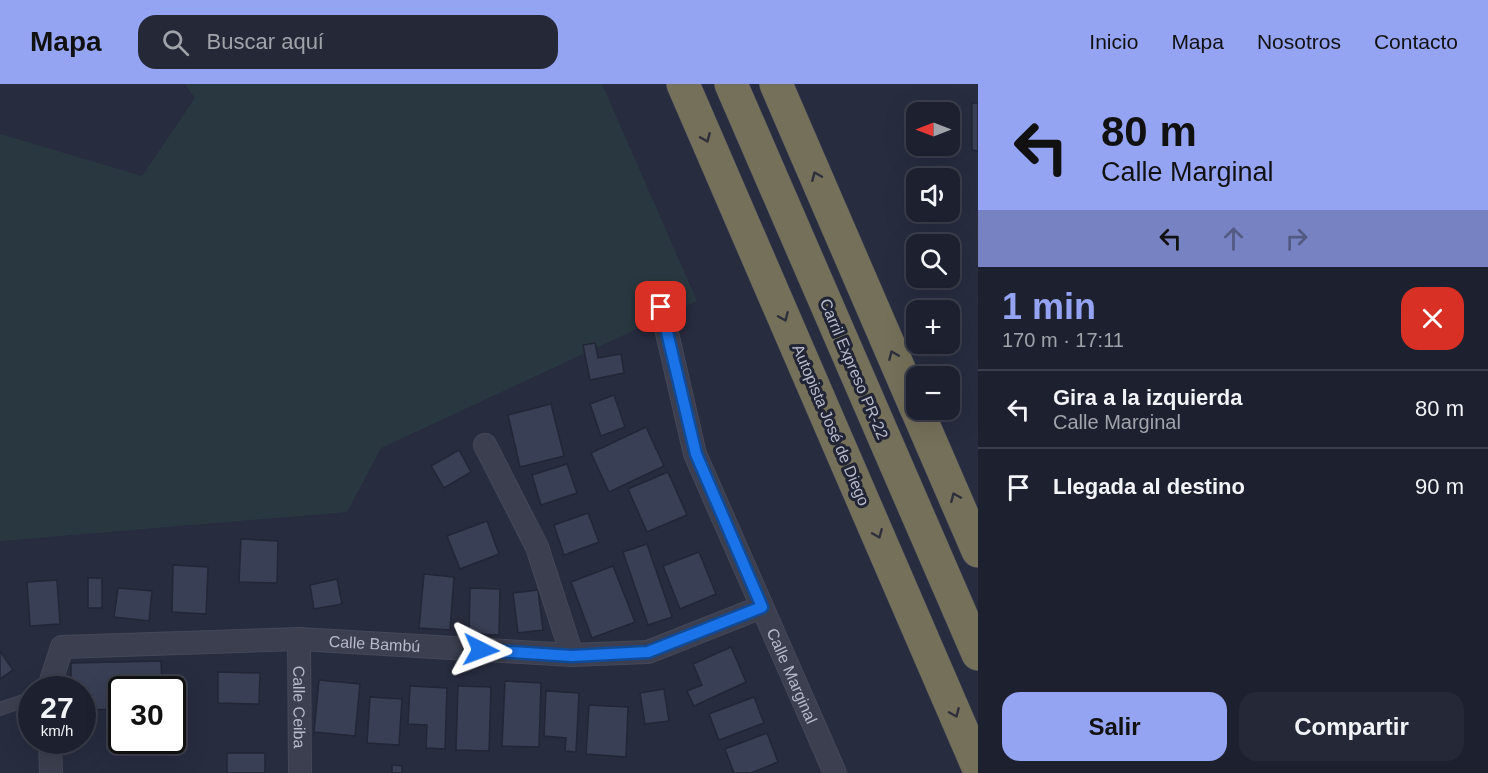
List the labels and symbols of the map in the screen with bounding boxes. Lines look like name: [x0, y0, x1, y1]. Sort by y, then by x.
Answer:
north arrow: [906, 102, 960, 156]
one-way arrow: [699, 131, 711, 142]
one-way arrow: [811, 171, 823, 182]
pin: [635, 281, 686, 332]
street label: Carril Expreso PR-22: [817, 296, 891, 442]
one-way arrow: [777, 310, 789, 321]
street label: Autopista José de Diego: [789, 342, 873, 508]
one-way arrow: [888, 350, 900, 361]
one-way arrow: [950, 493, 962, 504]
one-way arrow: [871, 528, 883, 539]
position arrow: [449, 618, 513, 682]
street label: Calle Marginal: [764, 625, 821, 726]
street label: Calle Bambú: [328, 632, 421, 655]
street label: Calle Ceiba: [291, 666, 308, 749]
speed limit sign: 30: [108, 676, 186, 754]
one-way arrow: [948, 707, 960, 718]

